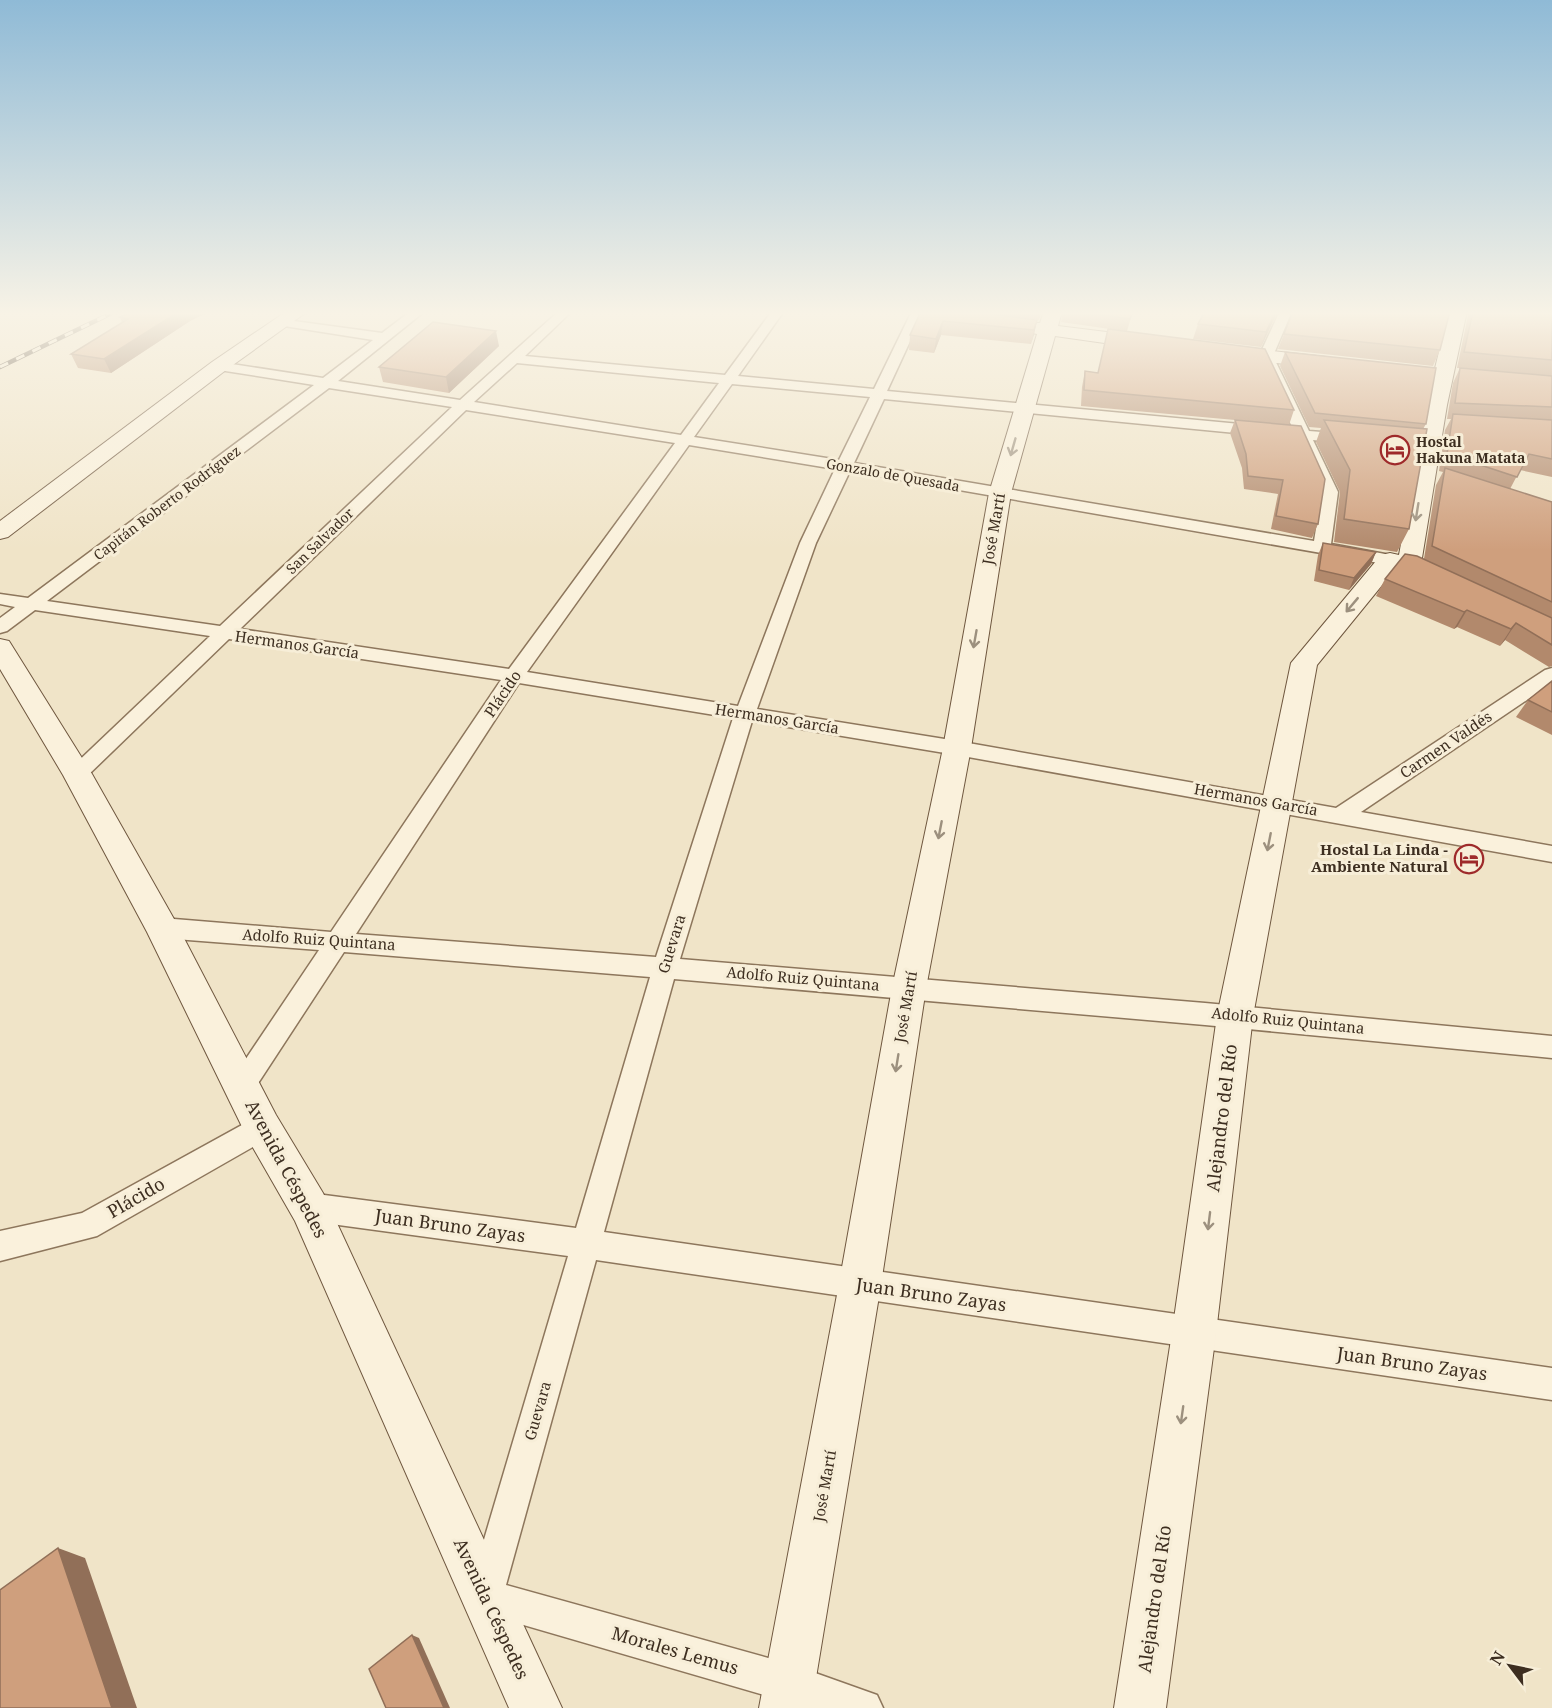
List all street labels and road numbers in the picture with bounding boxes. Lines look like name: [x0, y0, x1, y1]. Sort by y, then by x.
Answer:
street label: Capitán Roberto Rodríguez: [89, 441, 244, 564]
street label: Gonzalo de Quesada: [825, 453, 962, 496]
street label: José Martí: [977, 491, 1009, 567]
street label: San Salvador: [282, 503, 358, 578]
street label: Hermanos García: [234, 625, 361, 663]
street label: Plácido: [479, 666, 525, 721]
street label: Hermanos García: [714, 698, 841, 738]
street label: Carmen Valdés: [1396, 706, 1495, 782]
street label: Hermanos García: [1193, 778, 1320, 820]
street label: Guevara: [653, 912, 689, 976]
street label: Adolfo Ruiz Quintana: [242, 924, 396, 954]
street label: Adolfo Ruiz Quintana: [726, 961, 880, 995]
street label: José Martí: [889, 969, 921, 1045]
street label: Adolfo Ruiz Quintana: [1211, 1002, 1366, 1038]
street label: Alejandro del Río: [1200, 1043, 1242, 1193]
street label: Avenida Céspedes: [240, 1095, 333, 1242]
street label: Plácido: [102, 1171, 169, 1223]
street label: Juan Bruno Zayas: [372, 1202, 527, 1247]
street label: Juan Bruno Zayas: [853, 1271, 1008, 1316]
street label: Juan Bruno Zayas: [1334, 1340, 1489, 1385]
street label: Guevara: [519, 1379, 555, 1443]
street label: José Martí: [808, 1448, 840, 1524]
street label: Alejandro del Río: [1132, 1524, 1176, 1674]
street label: Avenida Céspedes: [449, 1534, 535, 1683]
street label: Morales Lemus: [609, 1620, 742, 1680]

